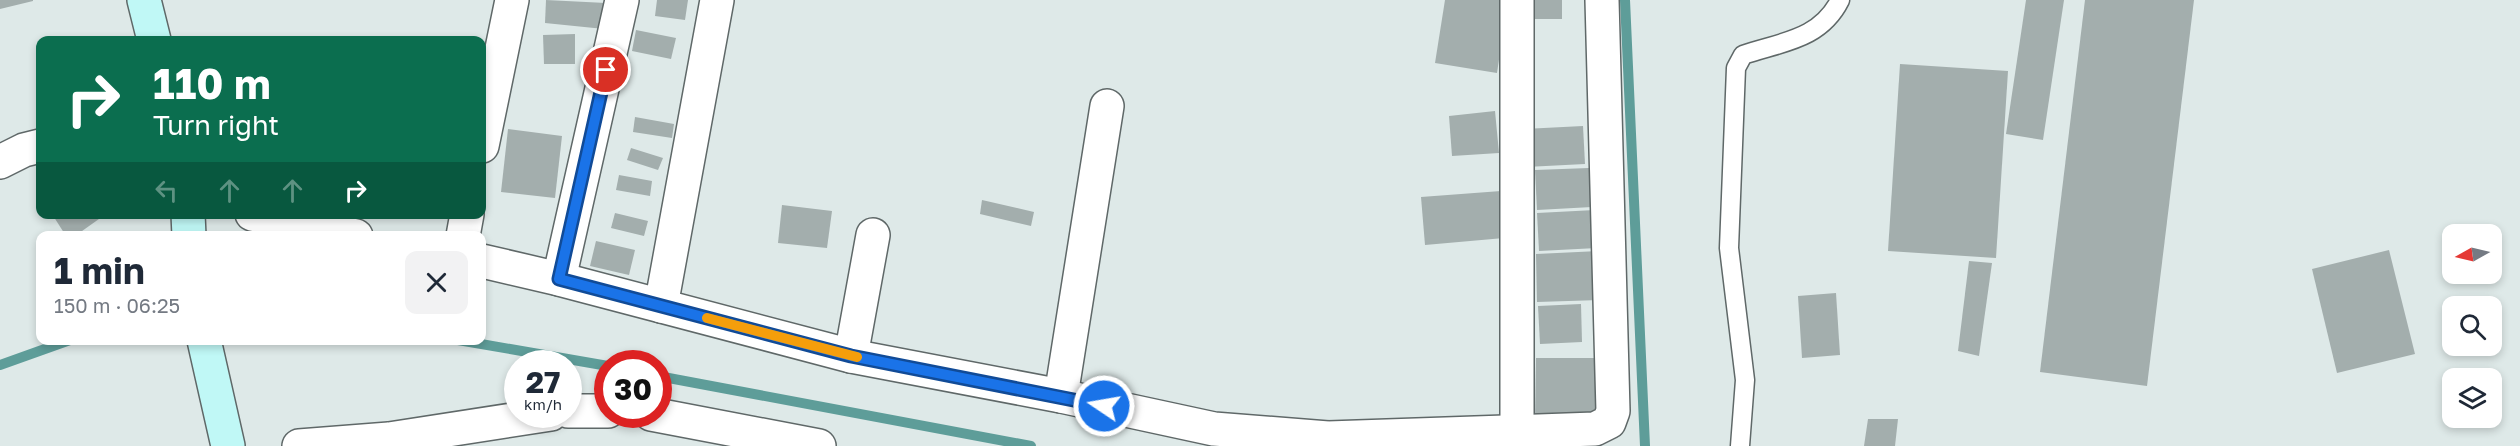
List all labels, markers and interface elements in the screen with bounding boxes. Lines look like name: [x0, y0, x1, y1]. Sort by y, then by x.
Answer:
pin: [580, 44, 631, 95]
icon: arrive: [589, 53, 622, 86]
text: 110 m: [153, 58, 271, 108]
icon: right: [54, 60, 132, 138]
text: Turn right: [153, 109, 279, 141]
icon: left: [150, 174, 183, 207]
icon: ahead: [213, 174, 246, 207]
icon: ahead: [276, 174, 309, 207]
icon: right: [339, 174, 372, 207]
north arrow: [2442, 224, 2502, 284]
map controls: [2442, 224, 2502, 428]
text: 1 min: [54, 249, 145, 292]
button: close: [405, 251, 468, 314]
text: 150 m · 06:25: [54, 293, 180, 317]
button: search: [2442, 296, 2502, 356]
speed limit sign: 30: [594, 350, 672, 428]
text: 27: [526, 364, 560, 400]
button: layers: [2442, 368, 2502, 428]
position arrow: [1072, 374, 1136, 438]
text: km/h: [524, 395, 562, 413]

